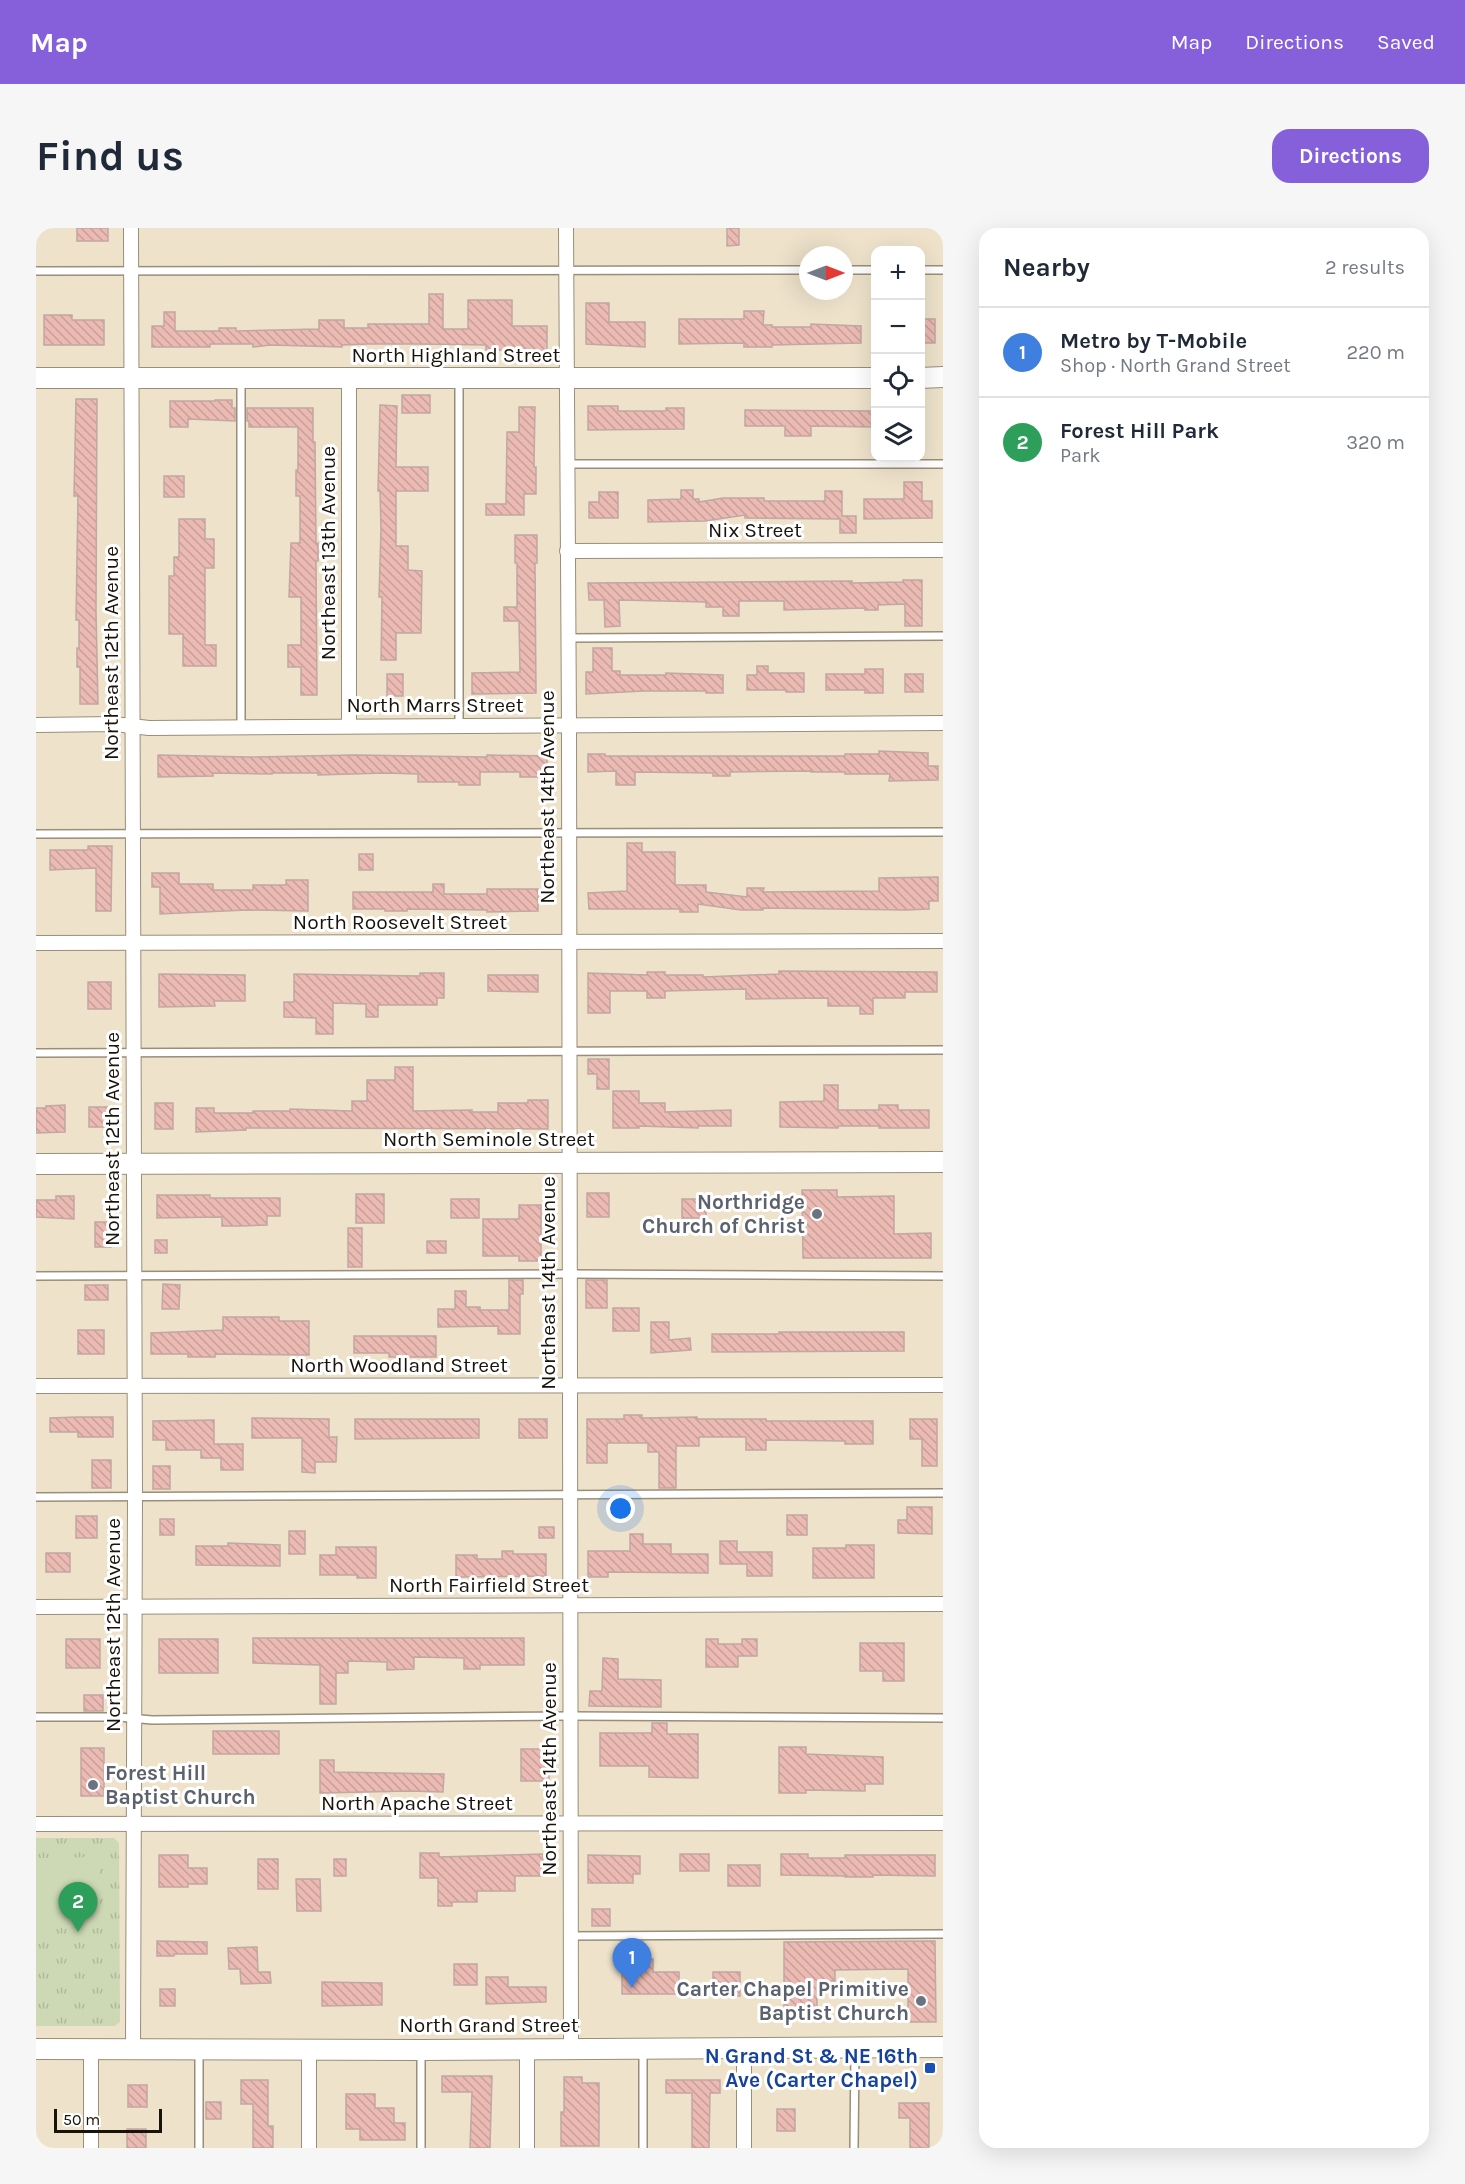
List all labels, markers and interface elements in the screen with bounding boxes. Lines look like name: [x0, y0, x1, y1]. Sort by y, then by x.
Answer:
text: Map: [30, 26, 88, 59]
text: Map: [1171, 30, 1212, 54]
text: Directions: [1245, 30, 1344, 54]
text: Saved: [1377, 30, 1435, 54]
button: Directions: [1272, 129, 1429, 183]
text: Find us: [36, 131, 184, 181]
north arrow: [799, 246, 853, 300]
map controls: [871, 246, 925, 462]
button: +: [871, 246, 925, 300]
text: Nearby: [1003, 252, 1090, 283]
text: 2 results: [1325, 256, 1405, 279]
button: −: [871, 300, 925, 354]
text: Metro by T-Mobile: [1060, 328, 1247, 354]
text: 1: [1019, 341, 1026, 364]
text: 220 m: [1346, 341, 1405, 364]
street label: North Highland Street: [351, 343, 561, 367]
button: locate: [871, 354, 925, 408]
text: Shop · North Grand Street: [1060, 354, 1291, 377]
button: layers: [871, 408, 925, 462]
text: Forest Hill Park: [1060, 418, 1219, 444]
text: 2: [1016, 431, 1029, 454]
text: 320 m: [1346, 431, 1405, 454]
text: Park: [1060, 444, 1101, 467]
street label: Northeast 13th Avenue: [316, 446, 340, 660]
street label: Nix Street: [708, 518, 802, 542]
street label: Northeast 12th Avenue: [99, 546, 123, 760]
street label: Northeast 14th Avenue: [535, 690, 559, 904]
street label: North Marrs Street: [346, 693, 524, 717]
street label: North Roosevelt Street: [293, 910, 507, 934]
street label: Northeast 12th Avenue: [100, 1032, 124, 1246]
street label: North Seminole Street: [383, 1127, 595, 1151]
street label: Northeast 14th Avenue: [536, 1176, 560, 1390]
place label: Northridge Church of Christ: [642, 1190, 805, 1238]
marker: Northridge Church of Christ: [810, 1207, 824, 1221]
street label: North Woodland Street: [290, 1353, 508, 1377]
your location: [606, 1494, 635, 1523]
street label: Northeast 12th Avenue: [101, 1518, 125, 1732]
street label: North Fairfield Street: [389, 1573, 589, 1597]
street label: Northeast 14th Avenue: [537, 1662, 561, 1876]
place label: Forest Hill Baptist Church: [105, 1761, 256, 1809]
marker: Forest Hill Baptist Church: [86, 1778, 100, 1792]
street label: North Apache Street: [321, 1791, 513, 1815]
pin: 2: [58, 1882, 98, 1932]
pin: 1: [612, 1938, 652, 1988]
place label: Carter Chapel Primitive Baptist Church: [677, 1977, 909, 2025]
marker: Carter Chapel Primitive Baptist Church: [914, 1994, 928, 2008]
street label: North Grand Street: [399, 2013, 579, 2037]
place label: N Grand St & NE 16th Ave (Carter Chapel): [705, 2044, 918, 2092]
marker: N Grand St & NE 16th Ave (Carter Chapel): [923, 2061, 937, 2075]
scale bar: [54, 2106, 162, 2134]
text: 50 m: [63, 2110, 100, 2129]

